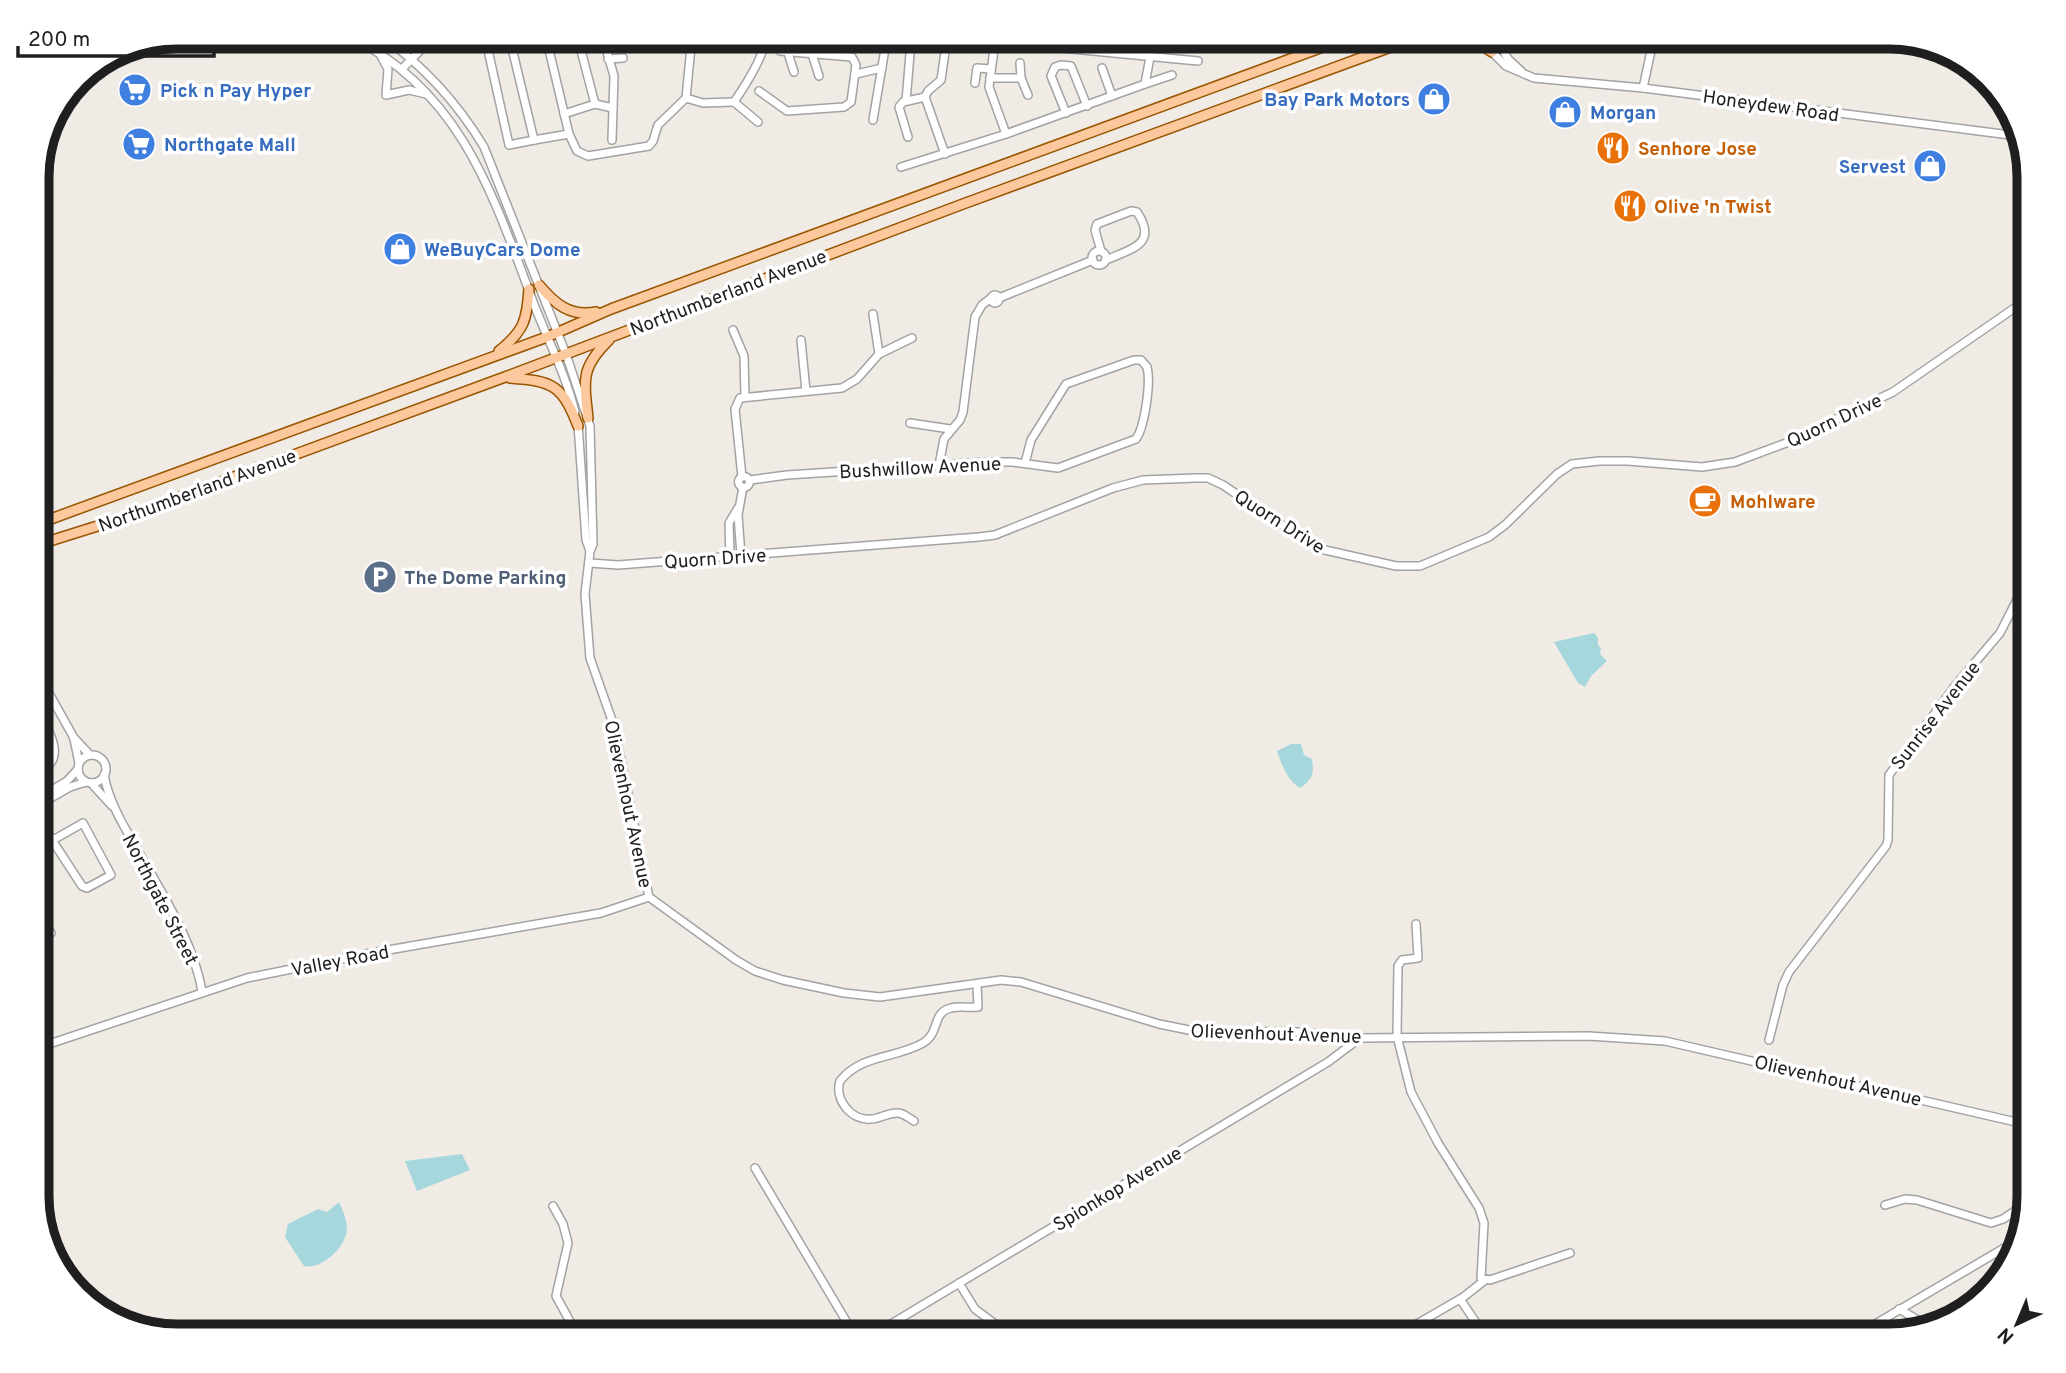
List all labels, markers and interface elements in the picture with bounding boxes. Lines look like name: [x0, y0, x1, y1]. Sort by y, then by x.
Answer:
scale bar: [18, 14, 214, 58]
text: 200 m: [28, 27, 90, 54]
supermarket icon: Pick n Pay Hyper: [116, 71, 154, 109]
place label: Pick n Pay Hyper: [160, 80, 311, 104]
shop icon: Bay Park Motors: [1415, 80, 1453, 118]
street label: Honeydew Road: [1701, 86, 1840, 128]
place label: Bay Park Motors: [1264, 89, 1410, 113]
shop icon: Morgan: [1546, 93, 1584, 131]
place label: Morgan: [1590, 102, 1656, 126]
supermarket icon: Northgate Mall: [120, 125, 158, 163]
restaurant icon: Senhore Jose: [1594, 129, 1632, 167]
place label: Northgate Mall: [164, 134, 296, 158]
place label: Senhore Jose: [1638, 138, 1757, 162]
shop icon: Servest: [1911, 147, 1949, 185]
place label: Servest: [1839, 156, 1906, 180]
restaurant icon: Olive 'n Twist: [1611, 187, 1649, 225]
place label: Olive 'n Twist: [1654, 196, 1772, 220]
shop icon: WeBuyCars Dome: [381, 230, 419, 268]
place label: WeBuyCars Dome: [424, 239, 581, 263]
street label: Northumberland Avenue: [627, 245, 831, 342]
street label: Quorn Drive: [1783, 389, 1886, 454]
street label: Northumberland Avenue: [95, 445, 300, 539]
street label: Bushwillow Avenue: [839, 453, 1002, 485]
cafe icon: Mohlware: [1686, 482, 1724, 520]
street label: Quorn Drive: [1229, 485, 1329, 560]
place label: Mohlware: [1730, 491, 1816, 515]
street label: Quorn Drive: [663, 544, 767, 576]
parking icon: The Dome Parking: [361, 558, 399, 596]
place label: The Dome Parking: [404, 567, 567, 591]
street label: Sunrise Avenue: [1887, 657, 1986, 775]
street label: Olievenhout Avenue: [598, 718, 657, 891]
street label: Northgate Street: [116, 830, 203, 970]
street label: Valley Road: [289, 941, 391, 983]
street label: Olievenhout Avenue: [1190, 1020, 1362, 1050]
street label: Olievenhout Avenue: [1752, 1051, 1924, 1113]
street label: Spionkop Avenue: [1049, 1142, 1187, 1238]
north arrow: [1982, 1289, 2052, 1359]
text: N: [1993, 1321, 2020, 1348]

